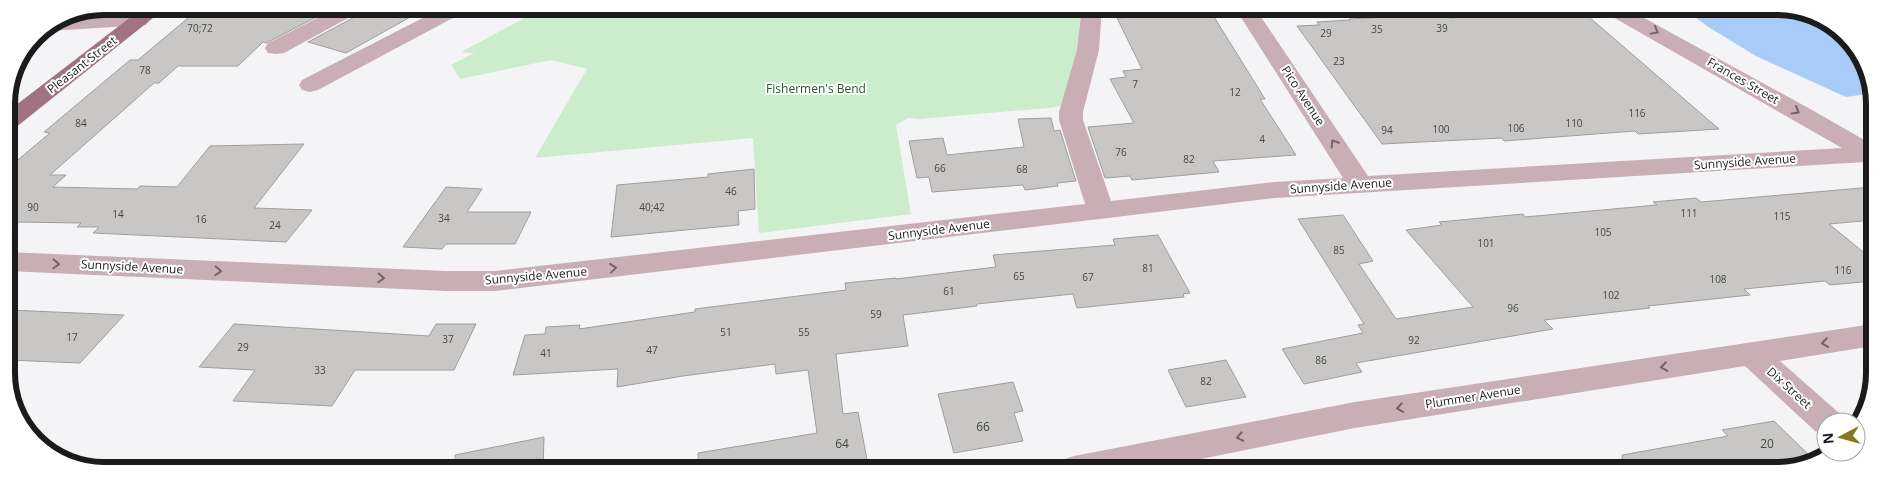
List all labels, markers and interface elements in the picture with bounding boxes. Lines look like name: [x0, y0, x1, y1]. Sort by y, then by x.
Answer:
house number: 70;72: [187, 21, 213, 35]
house number: 39: [1436, 21, 1448, 35]
house number: 35: [1371, 22, 1383, 36]
one-way arrow: [1649, 24, 1658, 34]
house number: 29: [1320, 26, 1332, 40]
street label: Pleasant Street: [43, 32, 120, 97]
street label: Frances Street: [1704, 53, 1782, 108]
house number: 23: [1333, 54, 1345, 68]
house number: 78: [139, 63, 151, 77]
street label: Pico Avenue: [1278, 63, 1329, 129]
house number: 7: [1132, 77, 1138, 91]
park label: Fishermen's Bend: [766, 80, 866, 97]
house number: 12: [1229, 85, 1241, 99]
one-way arrow: [1791, 104, 1800, 114]
house number: 116: [1628, 106, 1646, 120]
house number: 84: [75, 116, 87, 130]
house number: 110: [1565, 116, 1583, 130]
house number: 106: [1507, 121, 1525, 135]
house number: 100: [1432, 122, 1450, 136]
house number: 94: [1381, 123, 1393, 137]
house number: 4: [1259, 132, 1265, 146]
one-way arrow: [1330, 139, 1340, 148]
house number: 76: [1115, 145, 1127, 159]
street label: Sunnyside Avenue: [1693, 149, 1797, 174]
house number: 82: [1183, 152, 1195, 166]
house number: 66: [934, 161, 946, 175]
house number: 68: [1016, 162, 1028, 176]
street label: Sunnyside Avenue: [1289, 173, 1393, 198]
house number: 46: [725, 184, 737, 198]
house number: 90: [27, 200, 39, 214]
house number: 40;42: [639, 200, 665, 214]
house number: 111: [1680, 206, 1698, 220]
house number: 14: [112, 207, 124, 221]
house number: 115: [1773, 209, 1791, 223]
house number: 34: [438, 211, 450, 225]
house number: 16: [195, 212, 207, 226]
street label: Sunnyside Avenue: [887, 215, 991, 244]
house number: 24: [269, 218, 281, 232]
house number: 105: [1594, 225, 1612, 239]
house number: 101: [1477, 236, 1495, 250]
house number: 85: [1333, 243, 1345, 257]
street label: Sunnyside Avenue: [80, 255, 184, 278]
one-way arrow: [52, 258, 60, 269]
house number: 81: [1142, 261, 1154, 275]
street label: Sunnyside Avenue: [484, 263, 588, 288]
one-way arrow: [609, 263, 617, 274]
house number: 116: [1834, 263, 1852, 277]
one-way arrow: [215, 266, 223, 276]
house number: 65: [1013, 269, 1025, 283]
house number: 67: [1082, 270, 1094, 284]
house number: 108: [1709, 272, 1727, 286]
one-way arrow: [377, 273, 385, 284]
house number: 61: [943, 284, 955, 298]
house number: 102: [1602, 288, 1620, 302]
house number: 96: [1507, 301, 1519, 315]
house number: 59: [870, 307, 882, 321]
house number: 51: [720, 325, 732, 339]
house number: 55: [798, 325, 810, 339]
house number: 17: [66, 330, 78, 344]
house number: 37: [442, 332, 454, 346]
house number: 92: [1408, 333, 1420, 347]
one-way arrow: [1820, 337, 1829, 347]
house number: 29: [237, 340, 249, 354]
house number: 47: [646, 343, 658, 357]
house number: 41: [540, 346, 552, 360]
house number: 86: [1315, 353, 1327, 367]
one-way arrow: [1660, 362, 1668, 372]
house number: 33: [314, 363, 326, 377]
street label: Dix Street: [1763, 363, 1815, 412]
house number: 82: [1200, 374, 1212, 388]
street label: Plummer Avenue: [1424, 381, 1522, 412]
one-way arrow: [1395, 402, 1403, 413]
north arrow: [1816, 412, 1866, 462]
house number: 66: [976, 418, 990, 435]
one-way arrow: [1235, 431, 1244, 442]
text: N: [1818, 432, 1838, 445]
house number: 64: [835, 435, 849, 452]
house number: 20: [1760, 435, 1774, 452]

